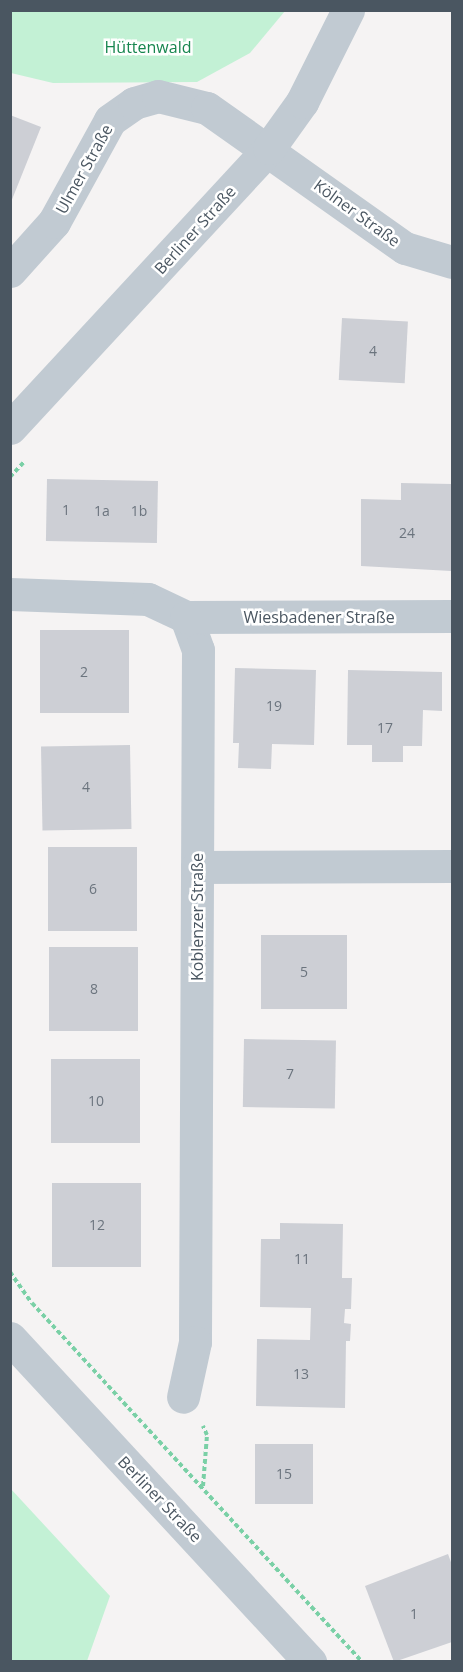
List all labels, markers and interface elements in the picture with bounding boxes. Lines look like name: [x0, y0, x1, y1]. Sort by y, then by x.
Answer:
park label: Hüttenwald: [105, 37, 191, 57]
street label: Ulmer Straße: [52, 121, 116, 217]
street label: Kölner Straße: [310, 175, 404, 251]
street label: Berliner Straße: [150, 182, 240, 278]
house number: 4: [369, 343, 377, 359]
house number: 1: [62, 502, 70, 518]
house number: 1a: [94, 503, 110, 519]
house number: 1b: [131, 503, 147, 519]
house number: 24: [399, 525, 415, 541]
street label: Wiesbadener Straße: [243, 607, 395, 627]
house number: 2: [80, 664, 88, 680]
house number: 19: [266, 698, 282, 714]
house number: 17: [377, 720, 393, 736]
house number: 4: [82, 779, 90, 795]
street label: Koblenzer Straße: [187, 853, 207, 981]
house number: 6: [89, 881, 97, 897]
house number: 5: [300, 964, 308, 980]
house number: 8: [90, 981, 98, 997]
house number: 7: [286, 1066, 294, 1082]
house number: 10: [88, 1093, 104, 1109]
house number: 12: [89, 1217, 105, 1233]
house number: 11: [294, 1251, 310, 1267]
house number: 13: [293, 1366, 309, 1382]
street label: Berliner Straße: [114, 1452, 206, 1546]
house number: 15: [276, 1466, 292, 1482]
house number: 1: [410, 1606, 418, 1622]

